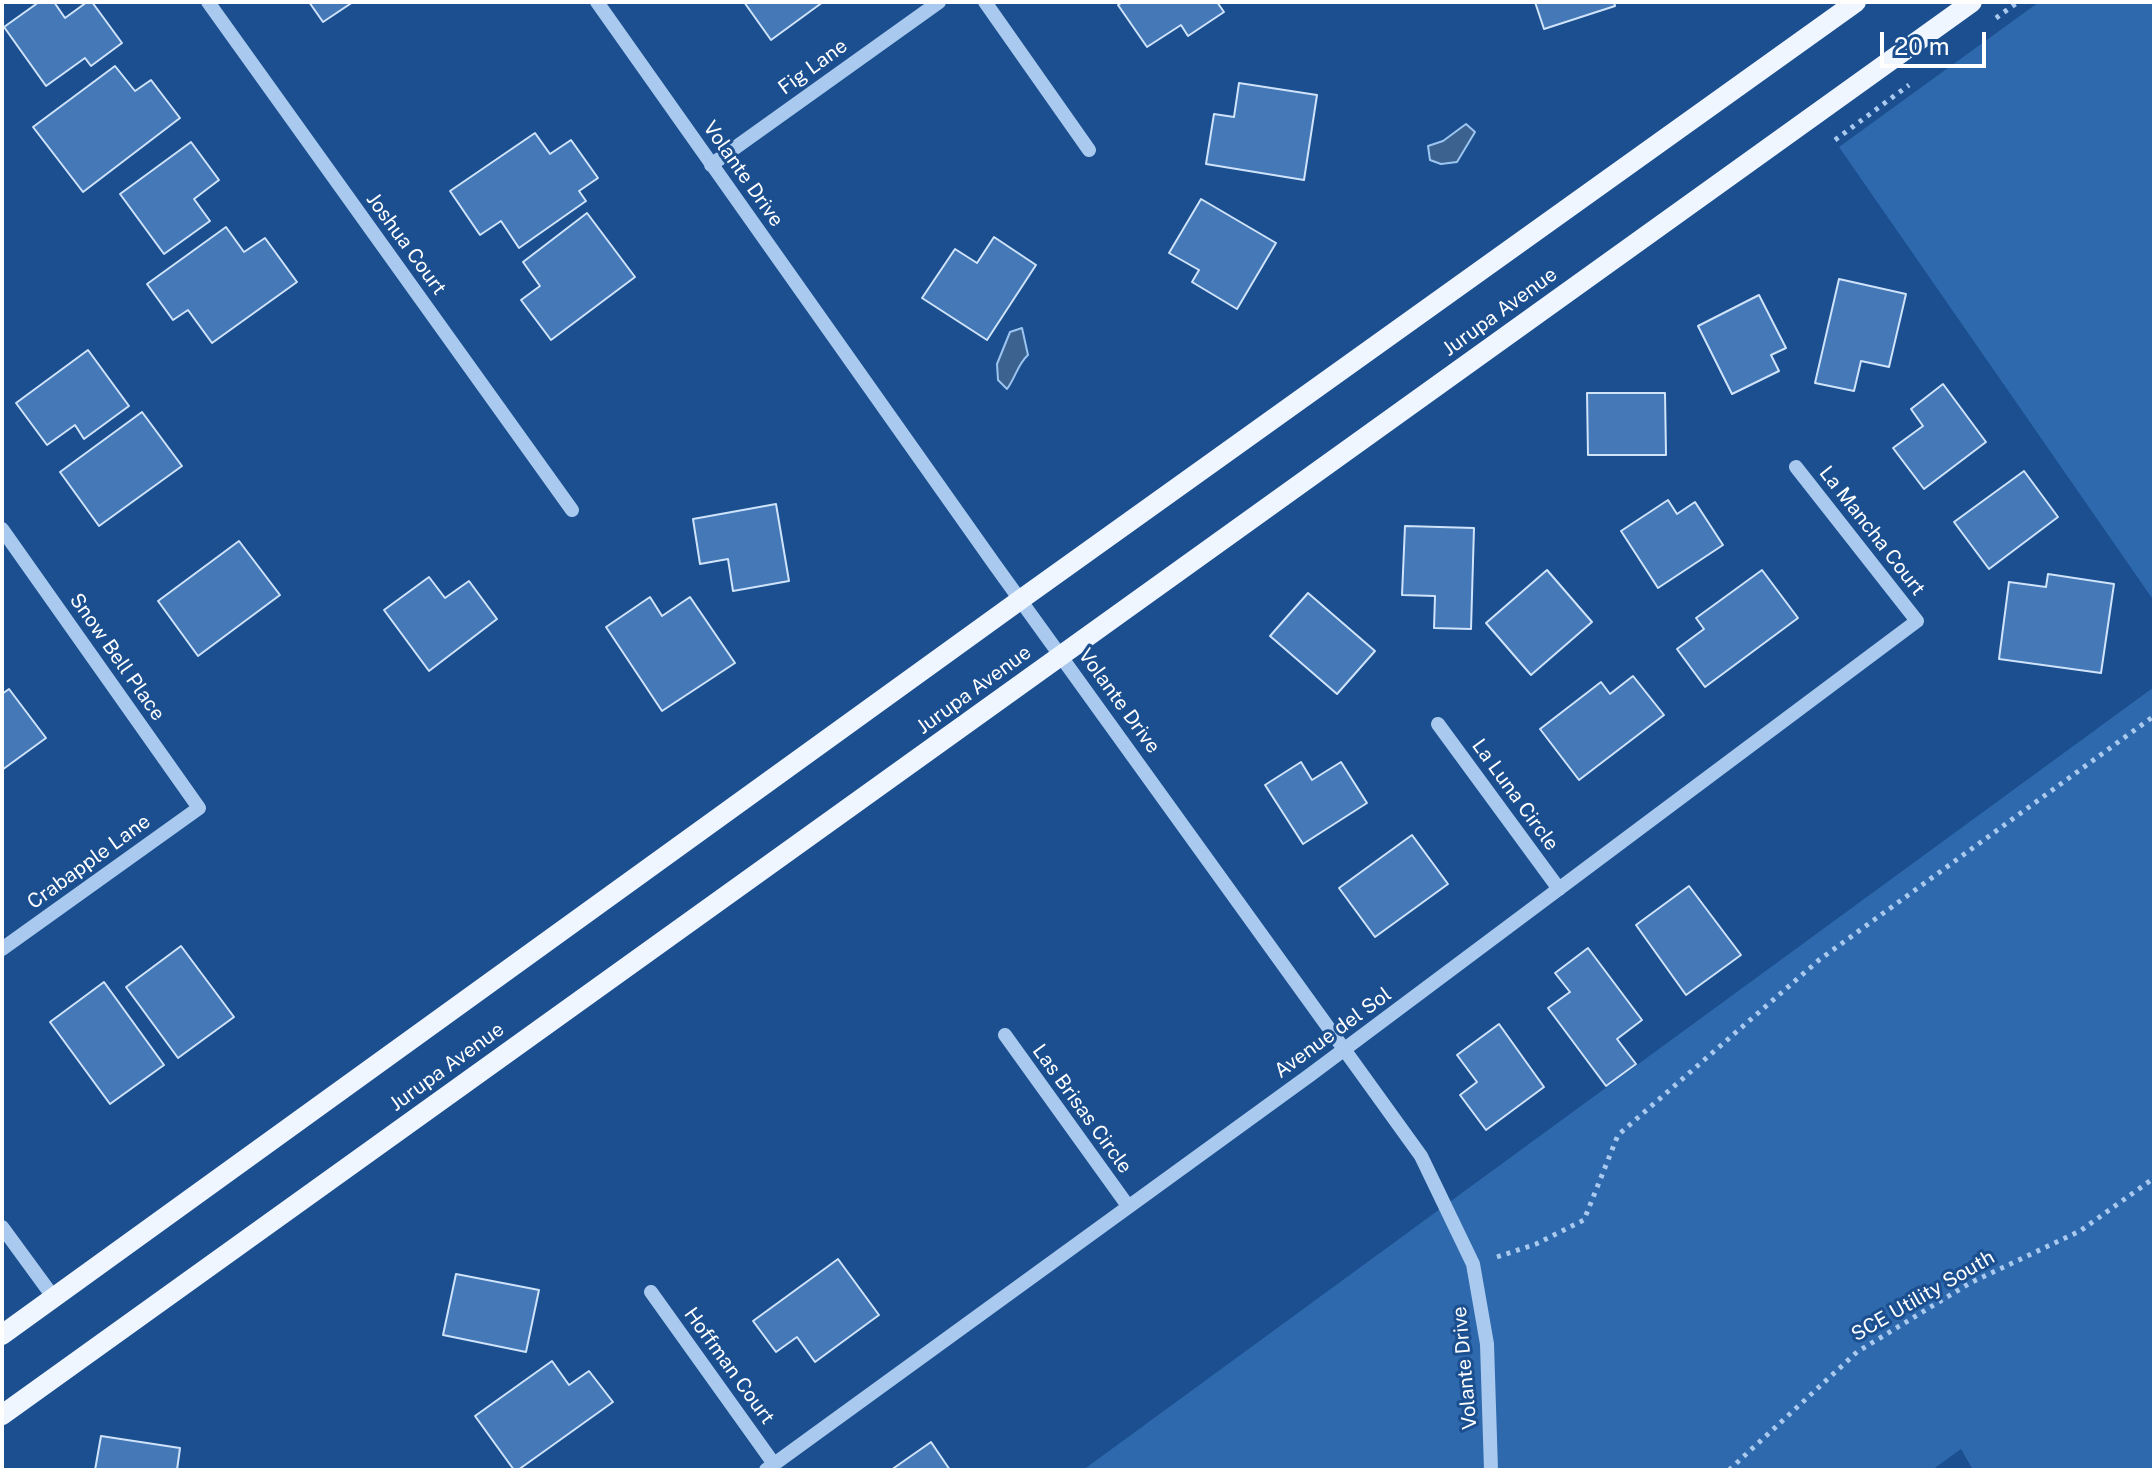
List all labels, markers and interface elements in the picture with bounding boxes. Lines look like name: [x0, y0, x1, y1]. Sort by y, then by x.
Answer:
scale bar: [1884, 16, 1990, 66]
text: 20 m: [1894, 32, 1950, 60]
street label: Fig Lane: [774, 34, 852, 100]
street label: Volante Drive: [698, 117, 788, 231]
street label: Joshua Court: [361, 188, 451, 300]
street label: Jurupa Avenue: [1438, 262, 1562, 362]
street label: La Mancha Court: [1814, 462, 1930, 600]
street label: Snow Bell Place: [64, 589, 170, 725]
street label: Jurupa Avenue: [912, 640, 1036, 740]
street label: Volante Drive: [1073, 644, 1165, 758]
street label: La Luna Circle: [1466, 735, 1564, 855]
street label: Crabapple Lane: [23, 809, 155, 915]
street label: Avenue del Sol: [1270, 983, 1396, 1083]
street label: Jurupa Avenue: [385, 1017, 509, 1117]
street label: Las Brisas Circle: [1027, 1040, 1137, 1178]
street label: SCE Utility South: [1847, 1245, 1999, 1347]
street label: Hoffman Court: [679, 1303, 779, 1429]
street label: Volante Drive: [1448, 1305, 1482, 1431]

